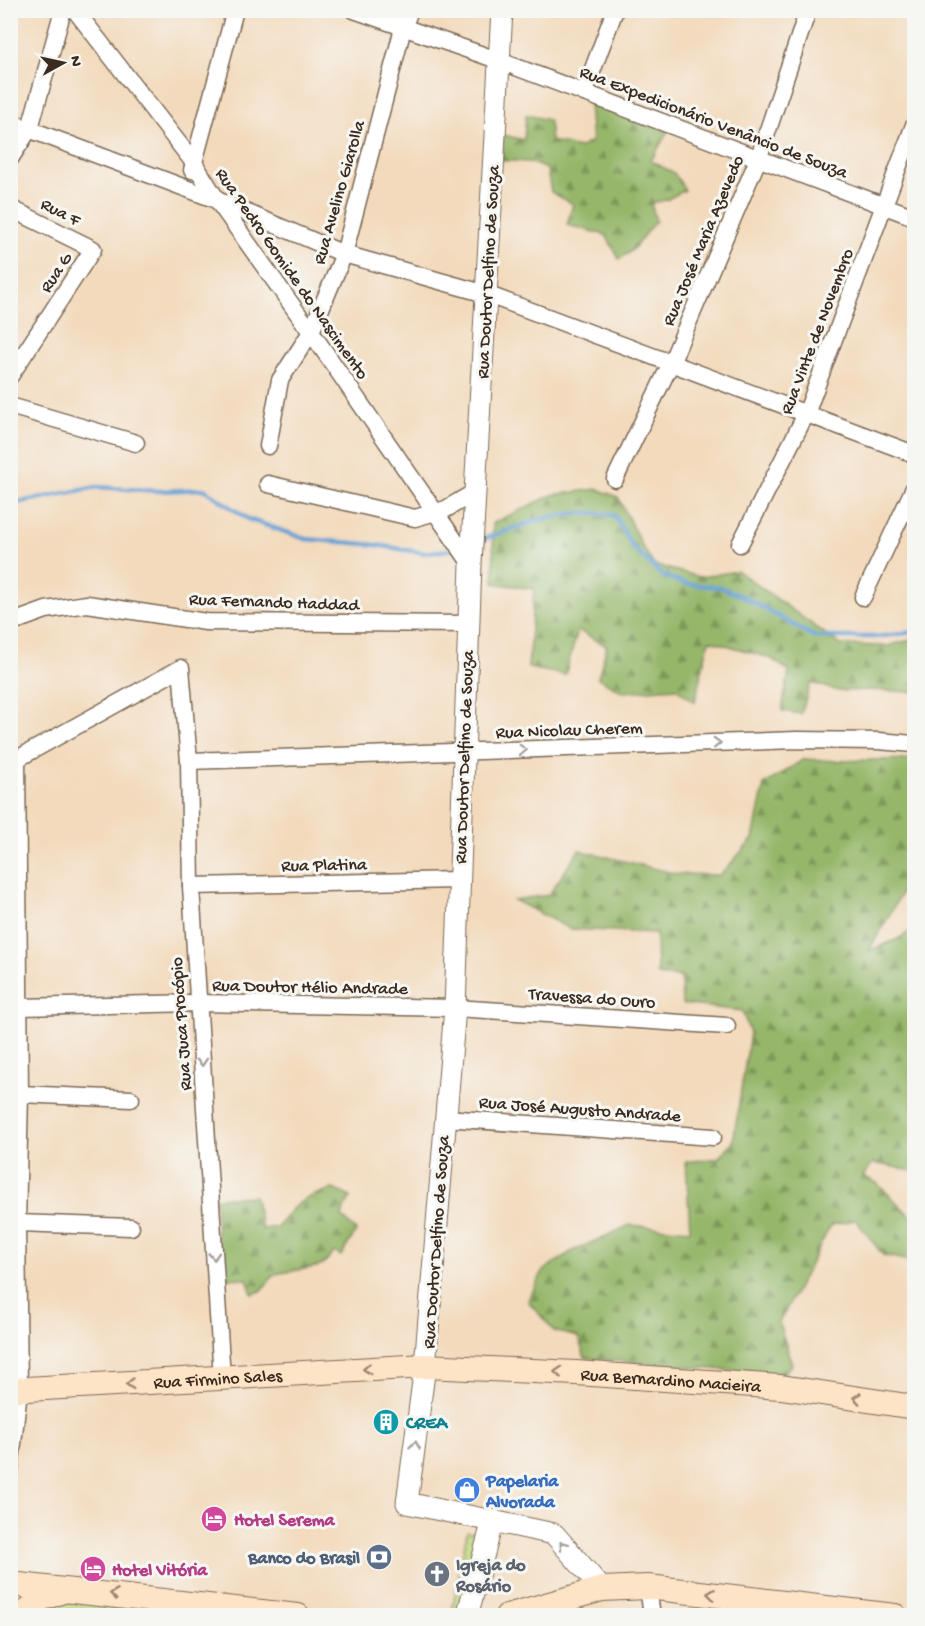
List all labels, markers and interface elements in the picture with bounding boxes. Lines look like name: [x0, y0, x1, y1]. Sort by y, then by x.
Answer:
north arrow: [33, 33, 93, 93]
text: N: [64, 55, 85, 68]
street label: Rua Expedicionário Venâncio de Souza: [576, 62, 851, 185]
street label: Rua Avelino Giarolla: [310, 117, 371, 267]
street label: Rua José Maria Azevedo: [659, 153, 750, 329]
street label: Rua Doutor Delfino de Souza: [473, 164, 506, 379]
street label: Rua Pedro Gomide do Nascimento: [210, 165, 372, 384]
street label: Rua F: [37, 194, 84, 232]
street label: Rua Vinte de Novembro: [777, 246, 860, 418]
street label: Rua G: [36, 249, 78, 297]
street label: Rua Fernando Haddad: [189, 590, 361, 617]
street label: Rua Doutor Delfino de Souza: [451, 649, 480, 864]
street label: Rua Nicolau Cherem: [495, 718, 643, 745]
one-way arrow: [713, 737, 722, 749]
one-way arrow: [518, 743, 527, 756]
street label: Rua Platina: [281, 855, 368, 878]
street label: Rua Juca Procópio: [167, 956, 198, 1091]
street label: Rua Doutor Hélio Andrade: [212, 976, 409, 1001]
street label: Travessa do Ouro: [527, 985, 656, 1014]
one-way arrow: [195, 1057, 208, 1066]
street label: Rua José Augusto Andrade: [478, 1093, 682, 1128]
street label: Rua Doutor Delfino de Souza: [420, 1134, 455, 1350]
one-way arrow: [208, 1252, 221, 1261]
one-way arrow: [362, 1363, 371, 1376]
one-way arrow: [553, 1365, 562, 1378]
street label: Rua Bernardino Macieira: [580, 1365, 763, 1399]
street label: Rua Firmino Sales: [153, 1366, 284, 1395]
one-way arrow: [126, 1377, 135, 1390]
one-way arrow: [852, 1393, 861, 1405]
building icon: CREA: [371, 1407, 401, 1437]
place label: CREA: [405, 1414, 448, 1435]
one-way arrow: [408, 1440, 420, 1449]
place label: Papelaria Alvorada: [485, 1472, 559, 1514]
shop icon: Papelaria Alvorada: [452, 1475, 482, 1505]
hotel icon: Hotel Serema: [199, 1504, 229, 1534]
place label: Hotel Serema: [234, 1511, 336, 1532]
one-way arrow: [559, 1541, 570, 1552]
bank icon: Banco do Brasil: [364, 1542, 394, 1572]
place label: Banco do Brasil: [247, 1549, 360, 1570]
hotel icon: Hotel Vitória: [78, 1554, 108, 1584]
place label: Igreja do Rosário: [455, 1556, 526, 1598]
church icon: Igreja do Rosário: [422, 1559, 452, 1589]
place label: Hotel Vitória: [112, 1561, 208, 1582]
one-way arrow: [110, 1589, 119, 1601]
one-way arrow: [707, 1589, 716, 1601]

